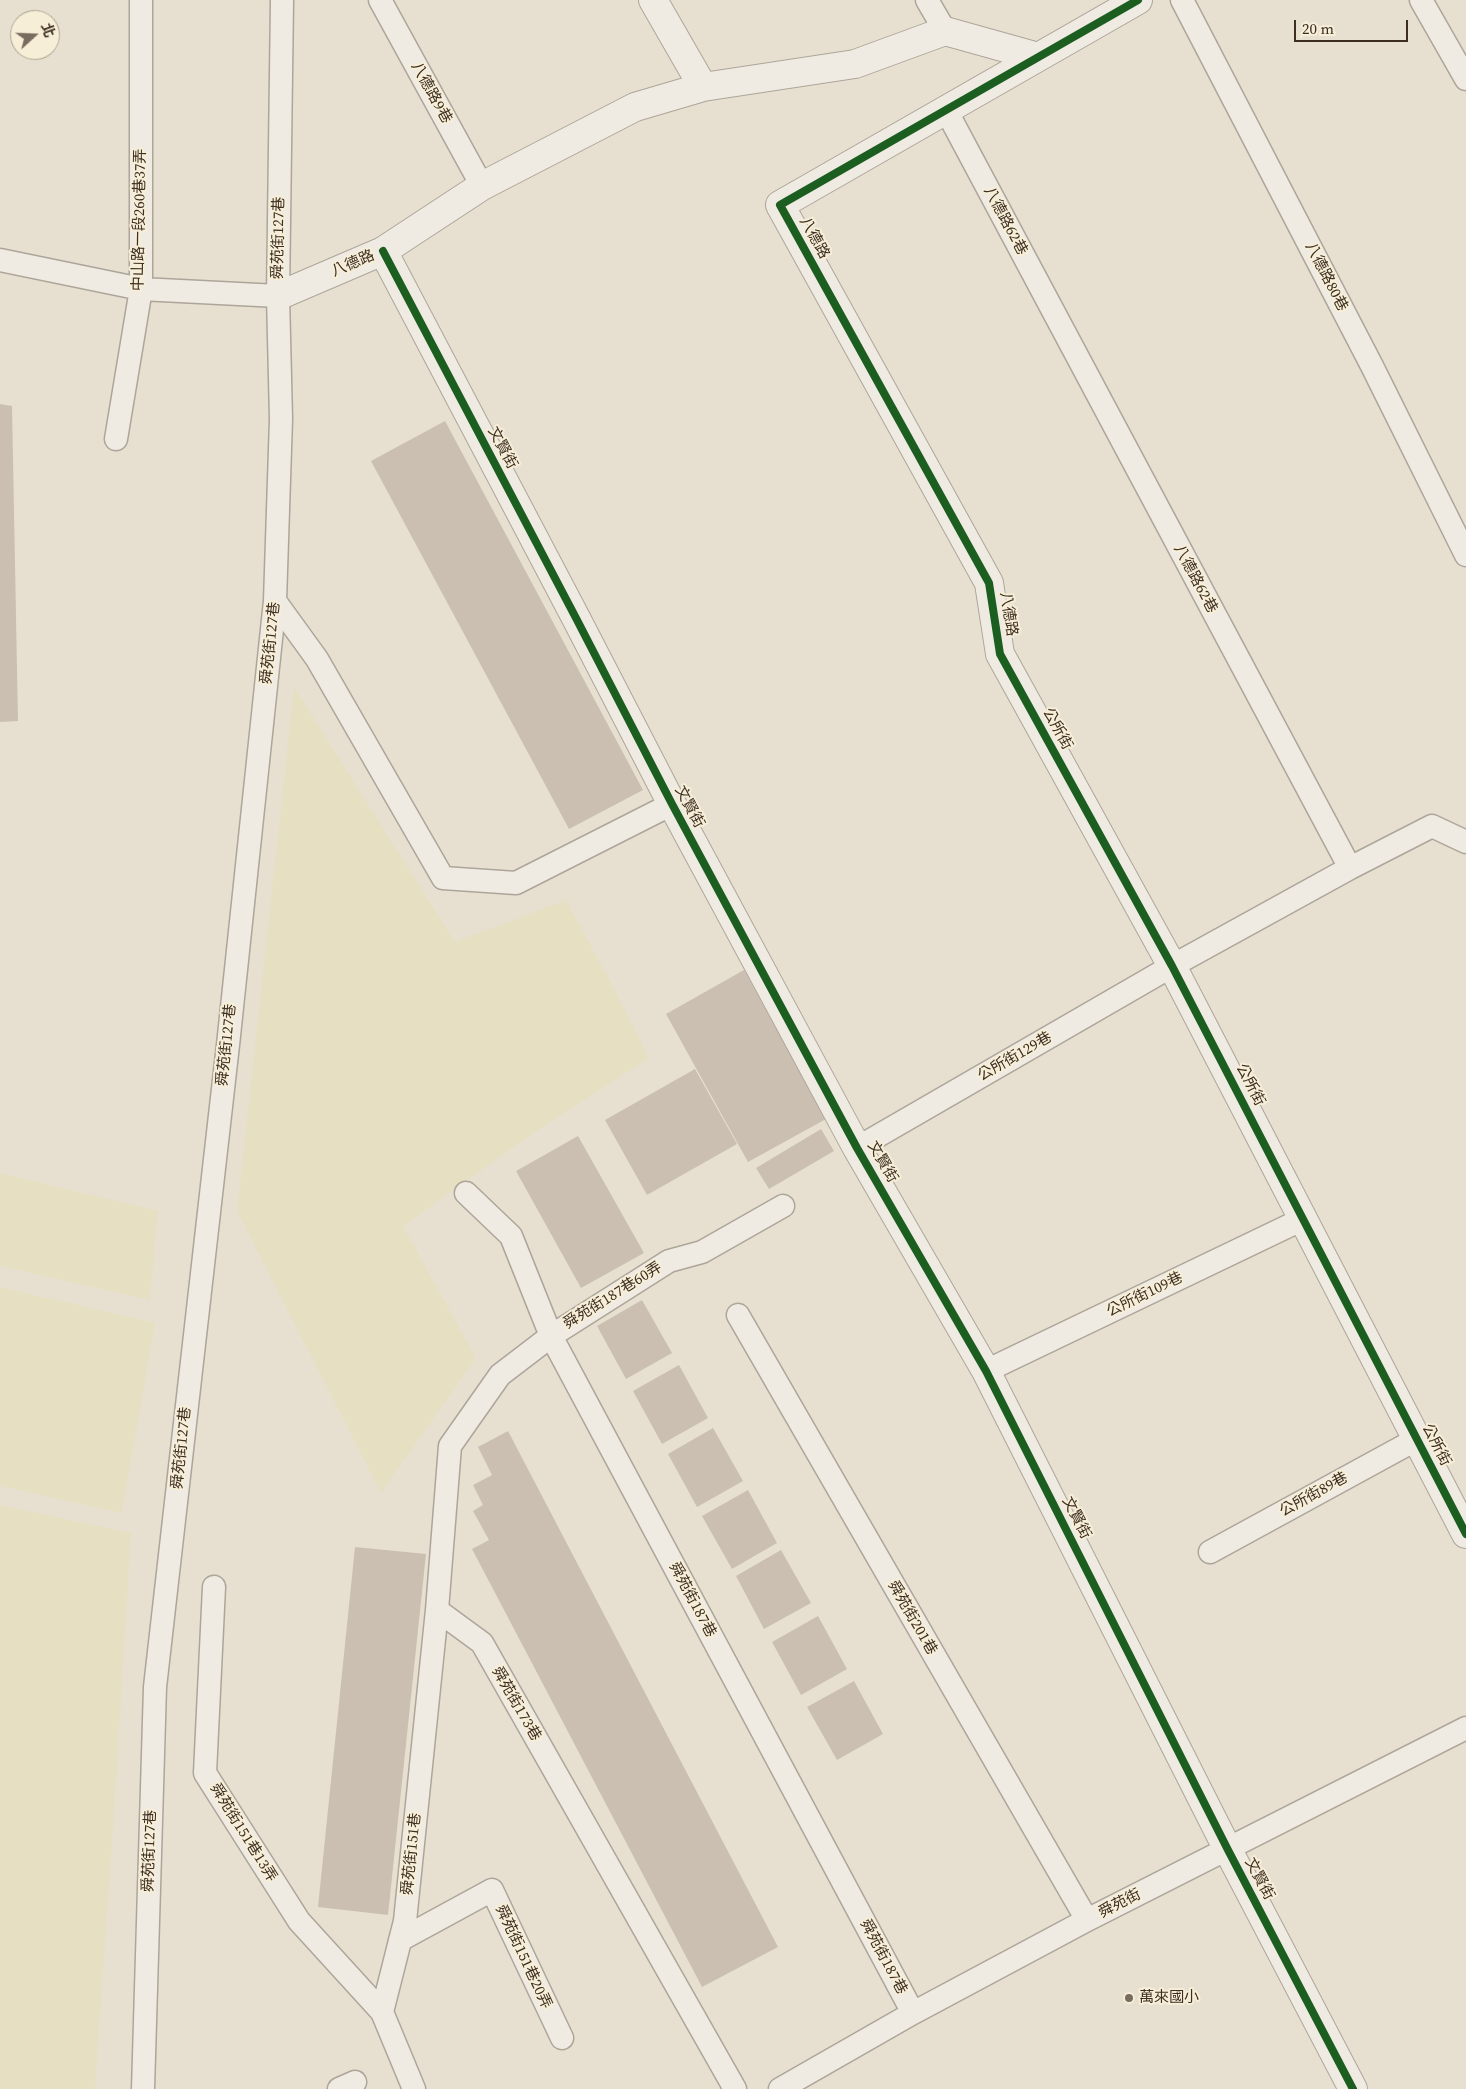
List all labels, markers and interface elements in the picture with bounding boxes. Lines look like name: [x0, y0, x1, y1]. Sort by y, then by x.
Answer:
north arrow: [10, 10, 60, 60]
scale bar: [1296, 10, 1410, 42]
text: 20 m: [1302, 18, 1334, 39]
text: 北: [36, 20, 60, 40]
street label: 八德路9巷: [407, 59, 455, 127]
street label: 中山路一段260巷37弄: [130, 149, 150, 291]
street label: 八德路62巷: [979, 184, 1031, 258]
street label: 舜苑街127巷: [269, 197, 289, 279]
street label: 八德路: [795, 214, 833, 262]
street label: 八德路80巷: [1301, 240, 1351, 314]
street label: 八德路: [329, 247, 377, 281]
street label: 文賢街: [483, 424, 521, 472]
street label: 八德路62巷: [1169, 542, 1221, 616]
street label: 八德路: [996, 590, 1020, 638]
street label: 舜苑街127巷: [258, 601, 284, 685]
street label: 公所街: [1038, 705, 1076, 753]
street label: 文賢街: [670, 783, 708, 831]
street label: 舜苑街127巷: [214, 1003, 240, 1087]
street label: 公所街129巷: [975, 1029, 1055, 1085]
street label: 公所街: [1232, 1061, 1268, 1109]
street label: 文賢街: [863, 1138, 901, 1186]
street label: 舜苑街187巷60弄: [561, 1259, 665, 1333]
street label: 公所街109巷: [1104, 1269, 1186, 1321]
street label: 舜苑街127巷: [169, 1406, 195, 1490]
street label: 公所街: [1418, 1421, 1454, 1469]
street label: 公所街89巷: [1277, 1469, 1351, 1521]
street label: 文賢街: [1058, 1494, 1094, 1542]
street label: 舜苑街187巷: [665, 1559, 719, 1641]
street label: 舜苑街201巷: [884, 1578, 940, 1658]
street label: 舜苑街173巷: [488, 1664, 544, 1744]
street label: 舜苑街151巷13弄: [206, 1781, 280, 1885]
street label: 舜苑街127巷: [140, 1809, 160, 1893]
street label: 舜苑街151巷: [399, 1812, 425, 1896]
street label: 文賢街: [1240, 1855, 1278, 1903]
street label: 舜苑街: [1096, 1886, 1144, 1922]
street label: 舜苑街151巷20弄: [491, 1902, 555, 2012]
street label: 舜苑街187巷: [856, 1916, 910, 1998]
place label: 萬來國小: [1139, 1989, 1199, 2007]
marker: 萬來國小: [1123, 1992, 1135, 2004]

